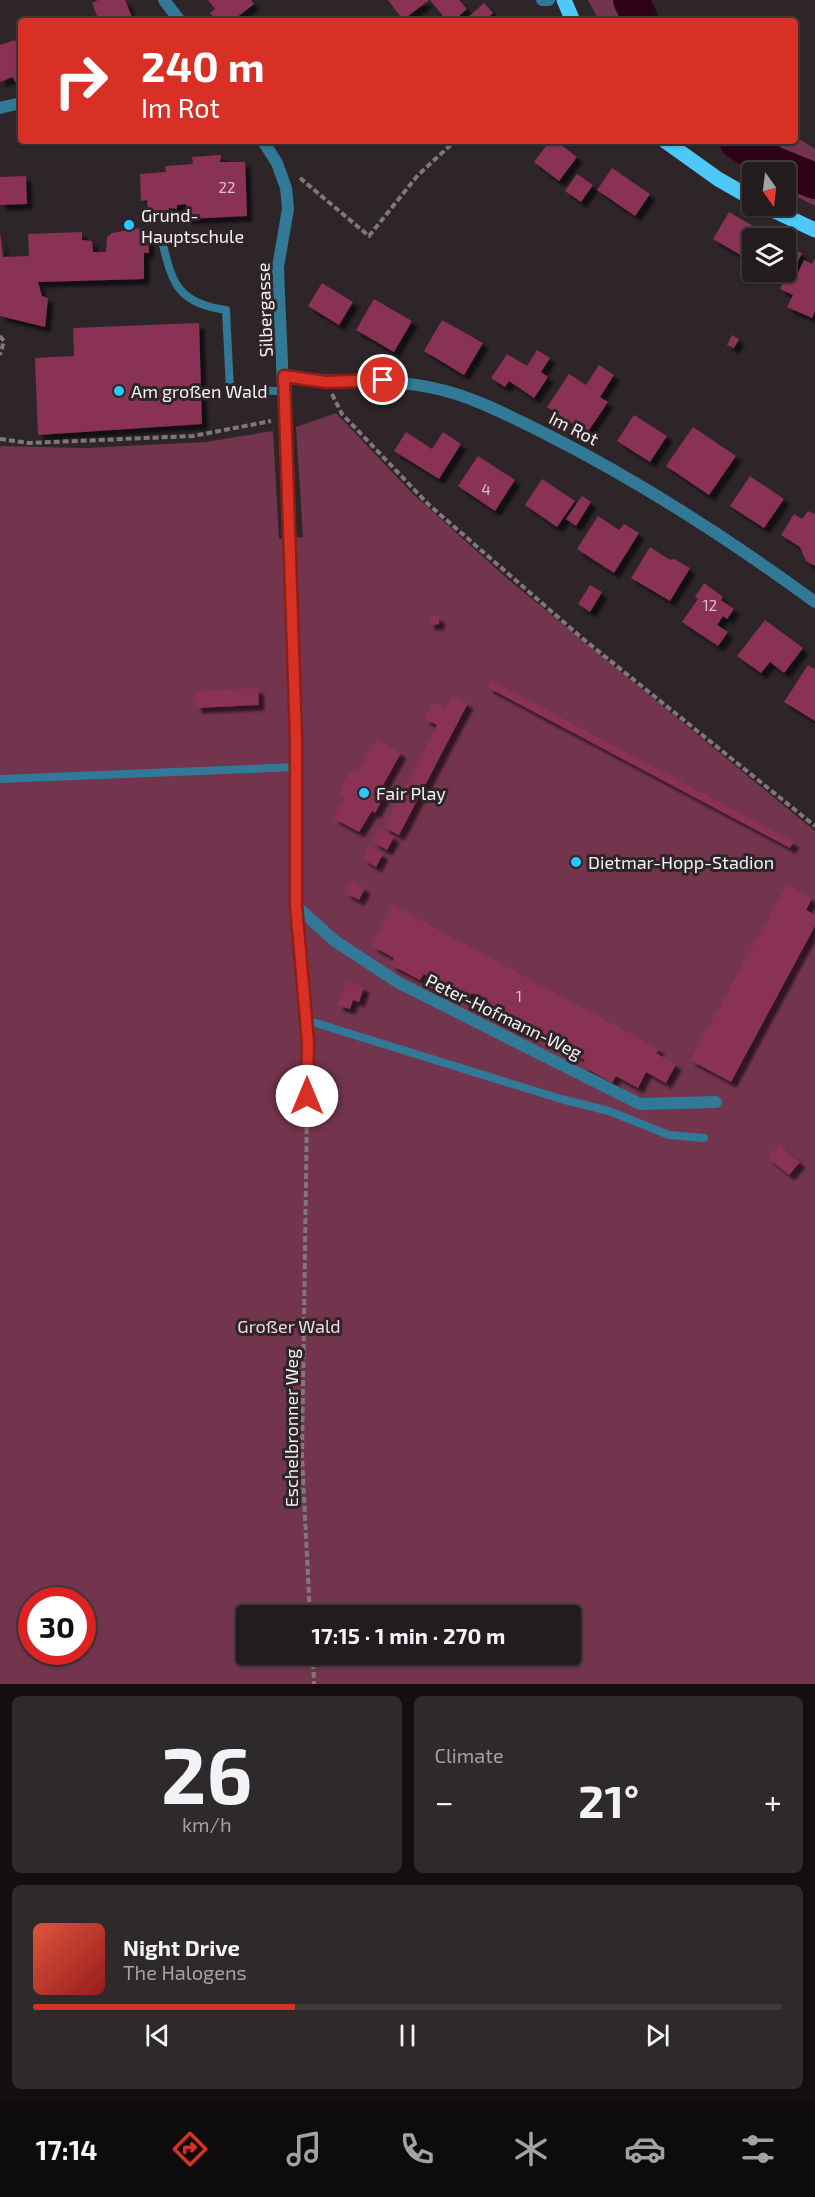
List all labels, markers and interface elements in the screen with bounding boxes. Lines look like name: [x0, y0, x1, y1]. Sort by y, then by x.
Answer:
text: 240 m: [141, 40, 265, 90]
icon: right: [42, 42, 120, 120]
text: Im Rot: [141, 91, 220, 123]
north arrow: [742, 162, 796, 216]
map controls: [742, 162, 796, 282]
house number: 22: [219, 178, 235, 196]
place label: Grund- Hauptschule: [141, 204, 244, 247]
marker: Grund- Hauptschule: [122, 218, 136, 232]
button: layers: [742, 228, 796, 282]
street label: Silbergasse: [251, 262, 277, 358]
pin: [357, 354, 408, 405]
icon: arrive: [366, 363, 399, 396]
place label: Am großen Wald: [131, 380, 268, 402]
marker: Am großen Wald: [112, 384, 126, 398]
street label: Im Rot: [546, 406, 603, 450]
house number: 4: [481, 480, 491, 498]
house number: 12: [703, 596, 717, 614]
place label: Fair Play: [376, 782, 446, 804]
marker: Fair Play: [357, 786, 371, 800]
place label: Dietmar-Hopp-Stadion: [588, 851, 774, 873]
marker: Dietmar-Hopp-Stadion: [569, 855, 583, 869]
street label: Peter-Hofmann-Weg: [422, 969, 586, 1063]
house number: 1: [516, 987, 522, 1005]
position arrow: [275, 1064, 339, 1128]
park label: Großer Wald: [237, 1315, 341, 1337]
street label: Eschelbronner Weg: [280, 1349, 302, 1507]
speed limit sign: 30: [18, 1587, 96, 1665]
text: 17:15 · 1 min · 270 m: [312, 1622, 505, 1648]
text: 26: [161, 1726, 252, 1820]
text: Climate: [435, 1743, 504, 1767]
text: 21°: [578, 1773, 639, 1827]
text: −: [435, 1781, 454, 1821]
text: +: [764, 1781, 782, 1821]
text: km/h: [182, 1812, 232, 1836]
text: Night Drive: [123, 1934, 240, 1960]
text: The Halogens: [123, 1960, 247, 1984]
icon: previous: [141, 2019, 174, 2052]
icon: pause: [391, 2019, 424, 2052]
icon: next: [641, 2019, 674, 2052]
icon: directions: [169, 2128, 211, 2170]
icon: music: [283, 2128, 325, 2170]
icon: phone: [396, 2128, 438, 2170]
icon: climate: [510, 2128, 552, 2170]
icon: car: [624, 2128, 666, 2170]
icon: filters: [737, 2128, 779, 2170]
text: 17:14: [36, 2133, 98, 2165]

